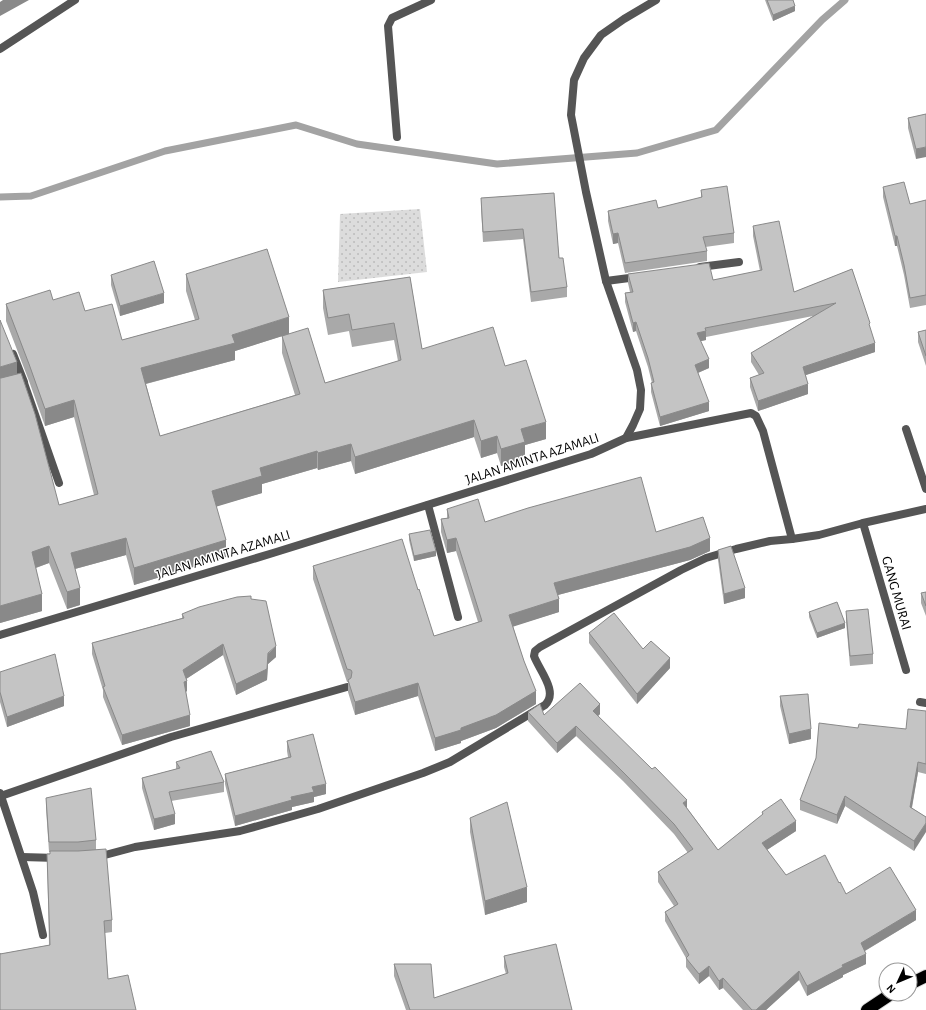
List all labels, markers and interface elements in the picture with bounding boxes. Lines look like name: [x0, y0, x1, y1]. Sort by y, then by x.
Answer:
street label: JALAN AMINTA AZAMALI: [464, 431, 601, 487]
street label: JALAN AMINTA AZAMALI: [155, 528, 292, 582]
street label: GANG MURAI: [879, 555, 913, 632]
north arrow: [878, 962, 918, 1002]
text: N: [885, 982, 898, 995]

